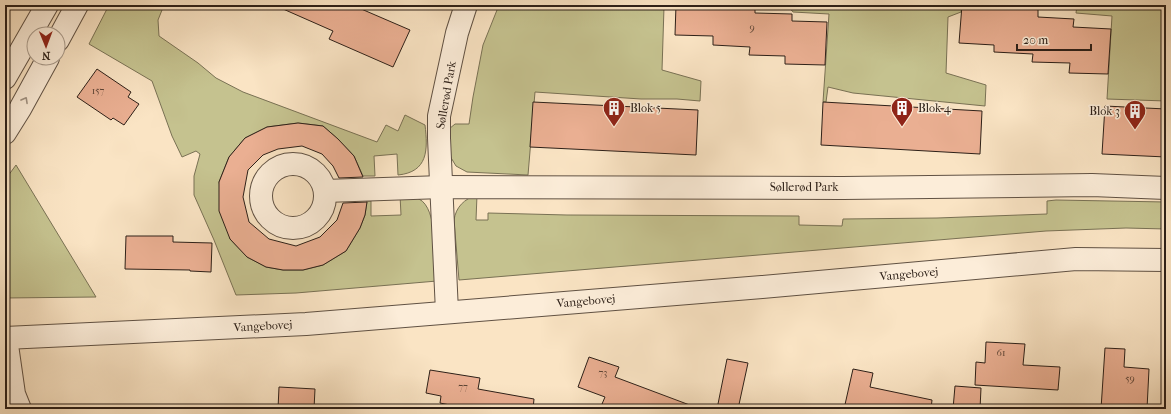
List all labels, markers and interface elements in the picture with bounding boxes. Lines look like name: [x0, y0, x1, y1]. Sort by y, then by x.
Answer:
house number: 9: [749, 22, 755, 34]
north arrow: [26, 26, 66, 66]
scale bar: [1017, 26, 1091, 52]
text: 20 m: [1023, 33, 1048, 47]
text: N: [41, 49, 50, 62]
street label: Søllerød Park: [433, 59, 459, 130]
house number: 157: [92, 85, 105, 97]
building icon: Blok 5: [601, 95, 627, 128]
building icon: Blok 4: [889, 95, 915, 128]
one-way arrow: [21, 97, 28, 104]
building icon: Blok 3: [1122, 98, 1148, 131]
place label: Blok 5: [630, 101, 661, 115]
place label: Blok 4: [918, 101, 952, 115]
place label: Blok 3: [1089, 104, 1120, 118]
street label: Søllerød Park: [770, 180, 839, 194]
street label: Vangebovej: [878, 264, 939, 284]
street label: Vangebovej: [555, 291, 616, 311]
street label: Vangebovej: [232, 317, 293, 335]
house number: 61: [997, 347, 1005, 359]
house number: 73: [599, 367, 607, 379]
house number: 59: [1125, 373, 1135, 385]
house number: 77: [458, 381, 468, 393]

